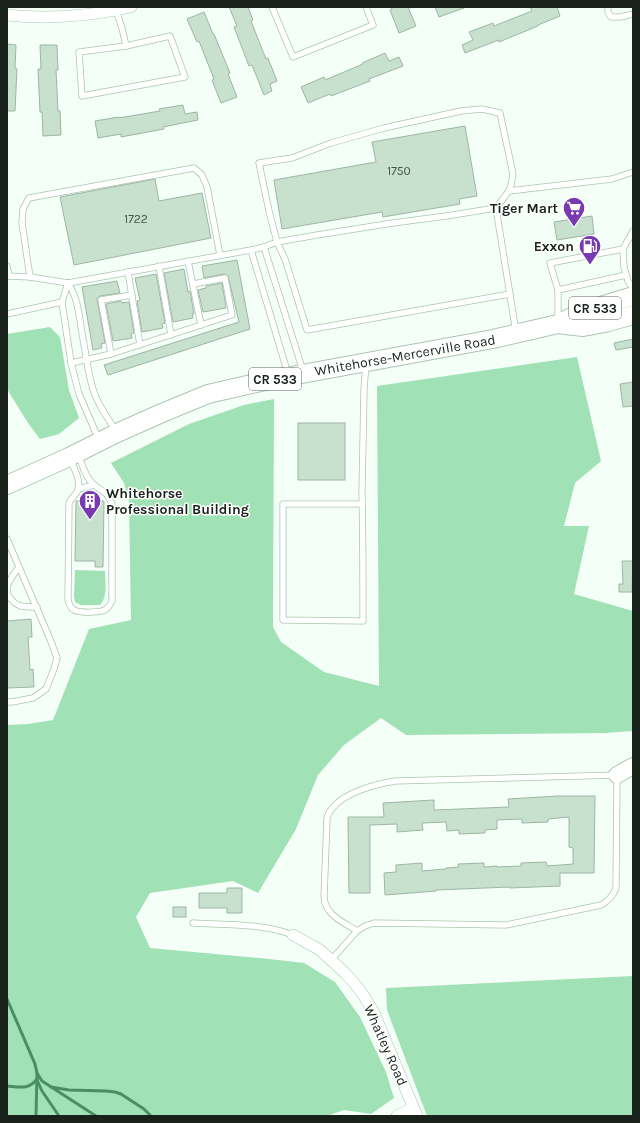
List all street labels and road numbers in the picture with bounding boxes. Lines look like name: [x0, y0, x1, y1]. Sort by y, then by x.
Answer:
road number: CR 533: [569, 297, 621, 319]
street label: Whitehorse-Mercerville Road: [313, 331, 497, 380]
road number: CR 533: [249, 368, 301, 390]
street label: Whatley Road: [360, 1002, 411, 1088]

